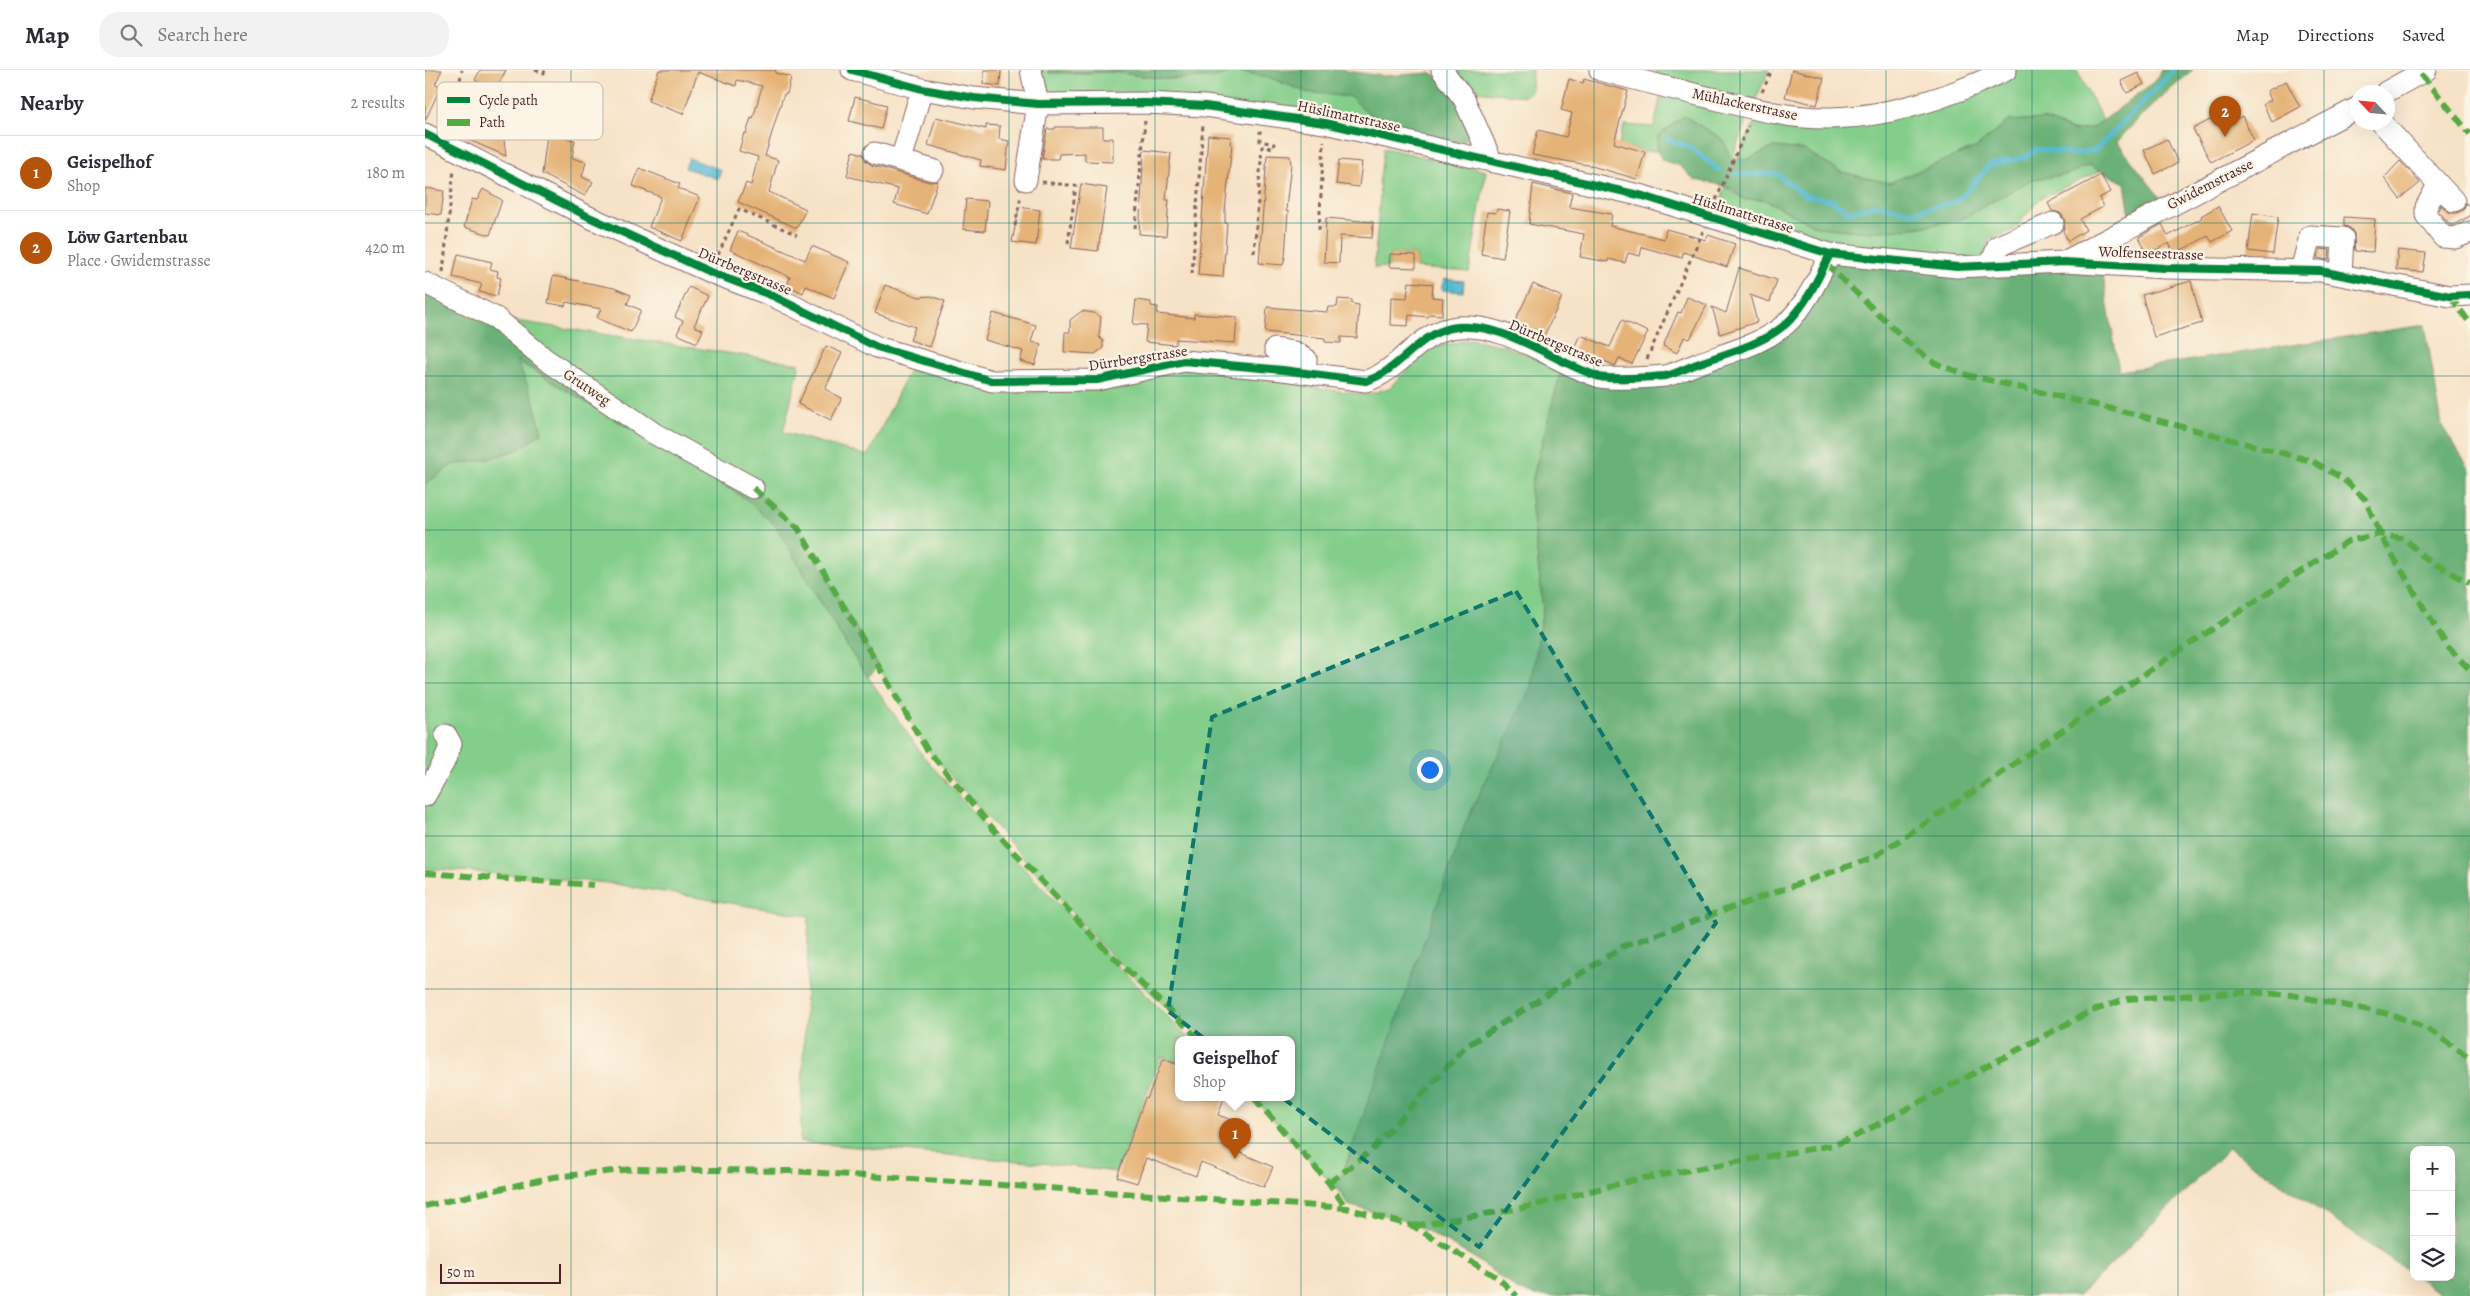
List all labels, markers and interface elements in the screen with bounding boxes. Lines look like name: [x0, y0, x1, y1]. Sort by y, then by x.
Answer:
search box: [99, 12, 449, 57]
text: Map: [25, 19, 69, 51]
icon: search: [117, 21, 145, 49]
text: Search here: [157, 22, 248, 48]
text: Map: [2236, 23, 2269, 47]
text: Directions: [2297, 23, 2374, 47]
text: Saved: [2402, 23, 2445, 47]
legend: [437, 82, 603, 140]
street label: Mühlackerstrasse: [1690, 83, 1800, 125]
north arrow: [2350, 85, 2395, 130]
text: Nearby: [20, 89, 83, 117]
text: Cycle path: [479, 91, 539, 110]
text: 2 results: [350, 92, 405, 114]
street label: Hüslimattstrasse: [1296, 95, 1403, 137]
pin: 2: [2209, 96, 2241, 137]
text: Path: [479, 113, 506, 132]
text: Geispelhof: [67, 149, 152, 175]
street label: Gwidemstrasse: [2164, 154, 2257, 214]
text: 1: [33, 162, 39, 184]
text: 180 m: [367, 162, 405, 184]
text: Shop: [67, 175, 100, 197]
street label: Hüslimattstrasse: [1690, 188, 1796, 238]
text: Löw Gartenbau: [67, 224, 188, 250]
text: 2: [32, 237, 40, 259]
text: 420 m: [365, 237, 405, 259]
street label: Wolfenseestrasse: [2097, 241, 2204, 265]
street label: Dürrbergstrasse: [695, 242, 795, 300]
text: Place · Gwidemstrasse: [67, 250, 211, 272]
street label: Dürrbergstrasse: [1506, 314, 1606, 372]
street label: Dürrbergstrasse: [1087, 340, 1189, 376]
street label: Grutweg: [559, 364, 615, 410]
your location: [1417, 757, 1443, 783]
popup: [1175, 1036, 1295, 1101]
text: Geispelhof: [1193, 1045, 1277, 1071]
text: Shop: [1193, 1071, 1226, 1093]
pin: 1: [1219, 1118, 1251, 1159]
map controls: [2410, 1146, 2455, 1281]
button: +: [2410, 1146, 2455, 1191]
button: −: [2410, 1191, 2455, 1236]
button: layers: [2410, 1236, 2455, 1281]
scale bar: [440, 1261, 561, 1284]
text: 50 m: [447, 1263, 475, 1282]

